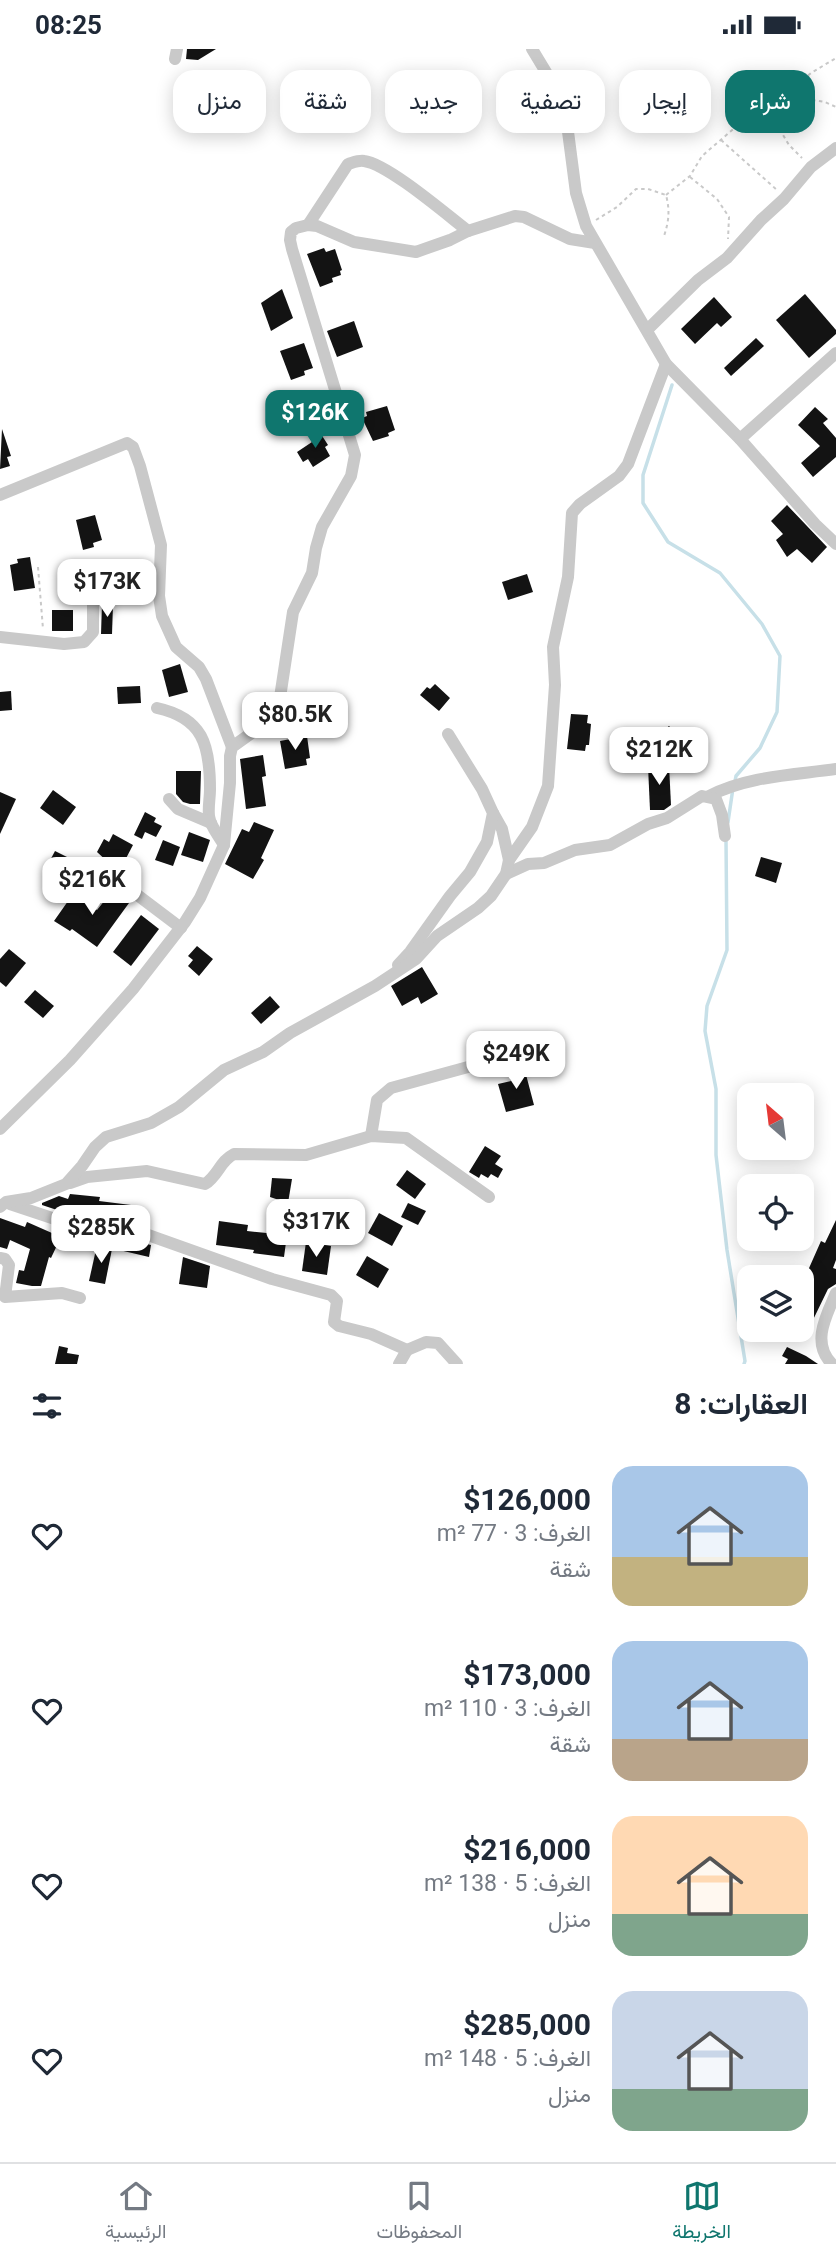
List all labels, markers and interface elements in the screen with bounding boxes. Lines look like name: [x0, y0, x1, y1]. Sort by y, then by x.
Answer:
text: 08:25: [35, 10, 102, 40]
chip: منزل: [173, 70, 266, 133]
chip: شقة: [280, 70, 371, 133]
chip: جديد: [385, 70, 482, 133]
chip: تصفية: [496, 70, 605, 133]
chip: إيجار: [619, 70, 711, 133]
chip: شراء: [725, 70, 815, 133]
pin: $126K: [266, 391, 364, 450]
text: $126K: [281, 399, 349, 426]
pin: $173K: [58, 559, 156, 619]
text: $173K: [73, 568, 141, 595]
pin: $80.5K: [238, 693, 352, 752]
text: $80.5K: [258, 701, 332, 728]
pin: $212K: [610, 727, 708, 787]
text: $212K: [625, 736, 693, 763]
pin: $216K: [43, 857, 141, 917]
text: $216K: [58, 866, 126, 893]
pin: $249K: [467, 1031, 565, 1091]
text: $249K: [482, 1040, 550, 1067]
north arrow: [737, 1083, 814, 1160]
map controls: [737, 1083, 814, 1342]
button: locate: [737, 1174, 814, 1251]
pin: $317K: [267, 1199, 365, 1259]
pin: $285K: [52, 1205, 150, 1265]
text: $317K: [282, 1208, 350, 1235]
text: $285K: [67, 1214, 135, 1241]
button: layers: [737, 1265, 814, 1342]
text: العقارات: 8: [674, 1386, 808, 1421]
icon: filters: [28, 1387, 66, 1425]
text: $126,000: [463, 1482, 591, 1517]
icon: home: [668, 1494, 752, 1578]
icon: heart: [28, 1517, 66, 1555]
text: الغرف: 3 · 77 m²: [437, 1520, 591, 1547]
text: شقة: [549, 1556, 591, 1583]
text: $173,000: [463, 1657, 591, 1692]
icon: home: [668, 1669, 752, 1753]
icon: heart: [28, 1692, 66, 1730]
text: الغرف: 3 · 110 m²: [424, 1695, 591, 1722]
text: شقة: [549, 1731, 591, 1758]
text: $216,000: [463, 1832, 591, 1867]
icon: home: [668, 1844, 752, 1928]
icon: heart: [28, 1867, 66, 1905]
text: الغرف: 5 · 138 m²: [424, 1870, 591, 1897]
text: منزل: [548, 1906, 591, 1933]
text: $285,000: [463, 2007, 591, 2042]
icon: home: [668, 2019, 752, 2103]
icon: heart: [28, 2042, 66, 2080]
text: الغرف: 5 · 148 m²: [424, 2045, 591, 2072]
text: منزل: [548, 2081, 591, 2108]
tab: الرئيسية: [105, 2177, 166, 2248]
tab: المحفوظات: [377, 2177, 462, 2248]
tab: الخريطة: [672, 2177, 731, 2248]

